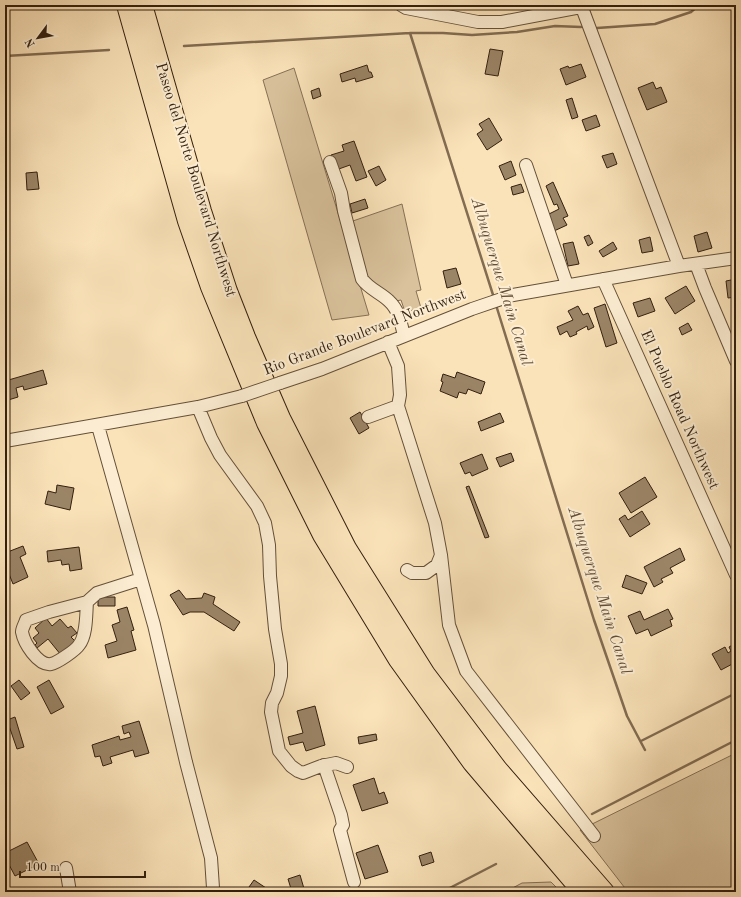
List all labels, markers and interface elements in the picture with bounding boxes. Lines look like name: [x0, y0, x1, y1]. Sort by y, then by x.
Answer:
north arrow: [18, 18, 58, 58]
text: N: [24, 36, 38, 49]
street label: Paseo del Norte Boulevard Northwest: [152, 61, 238, 299]
water label: Albuquerque Main Canal: [468, 195, 534, 368]
street label: Rio Grande Boulevard Northwest: [262, 287, 468, 379]
street label: El Pueblo Road Northwest: [637, 328, 721, 492]
water label: Albuquerque Main Canal: [564, 504, 634, 677]
scale bar: [20, 853, 145, 879]
text: 100 m: [26, 862, 60, 874]

